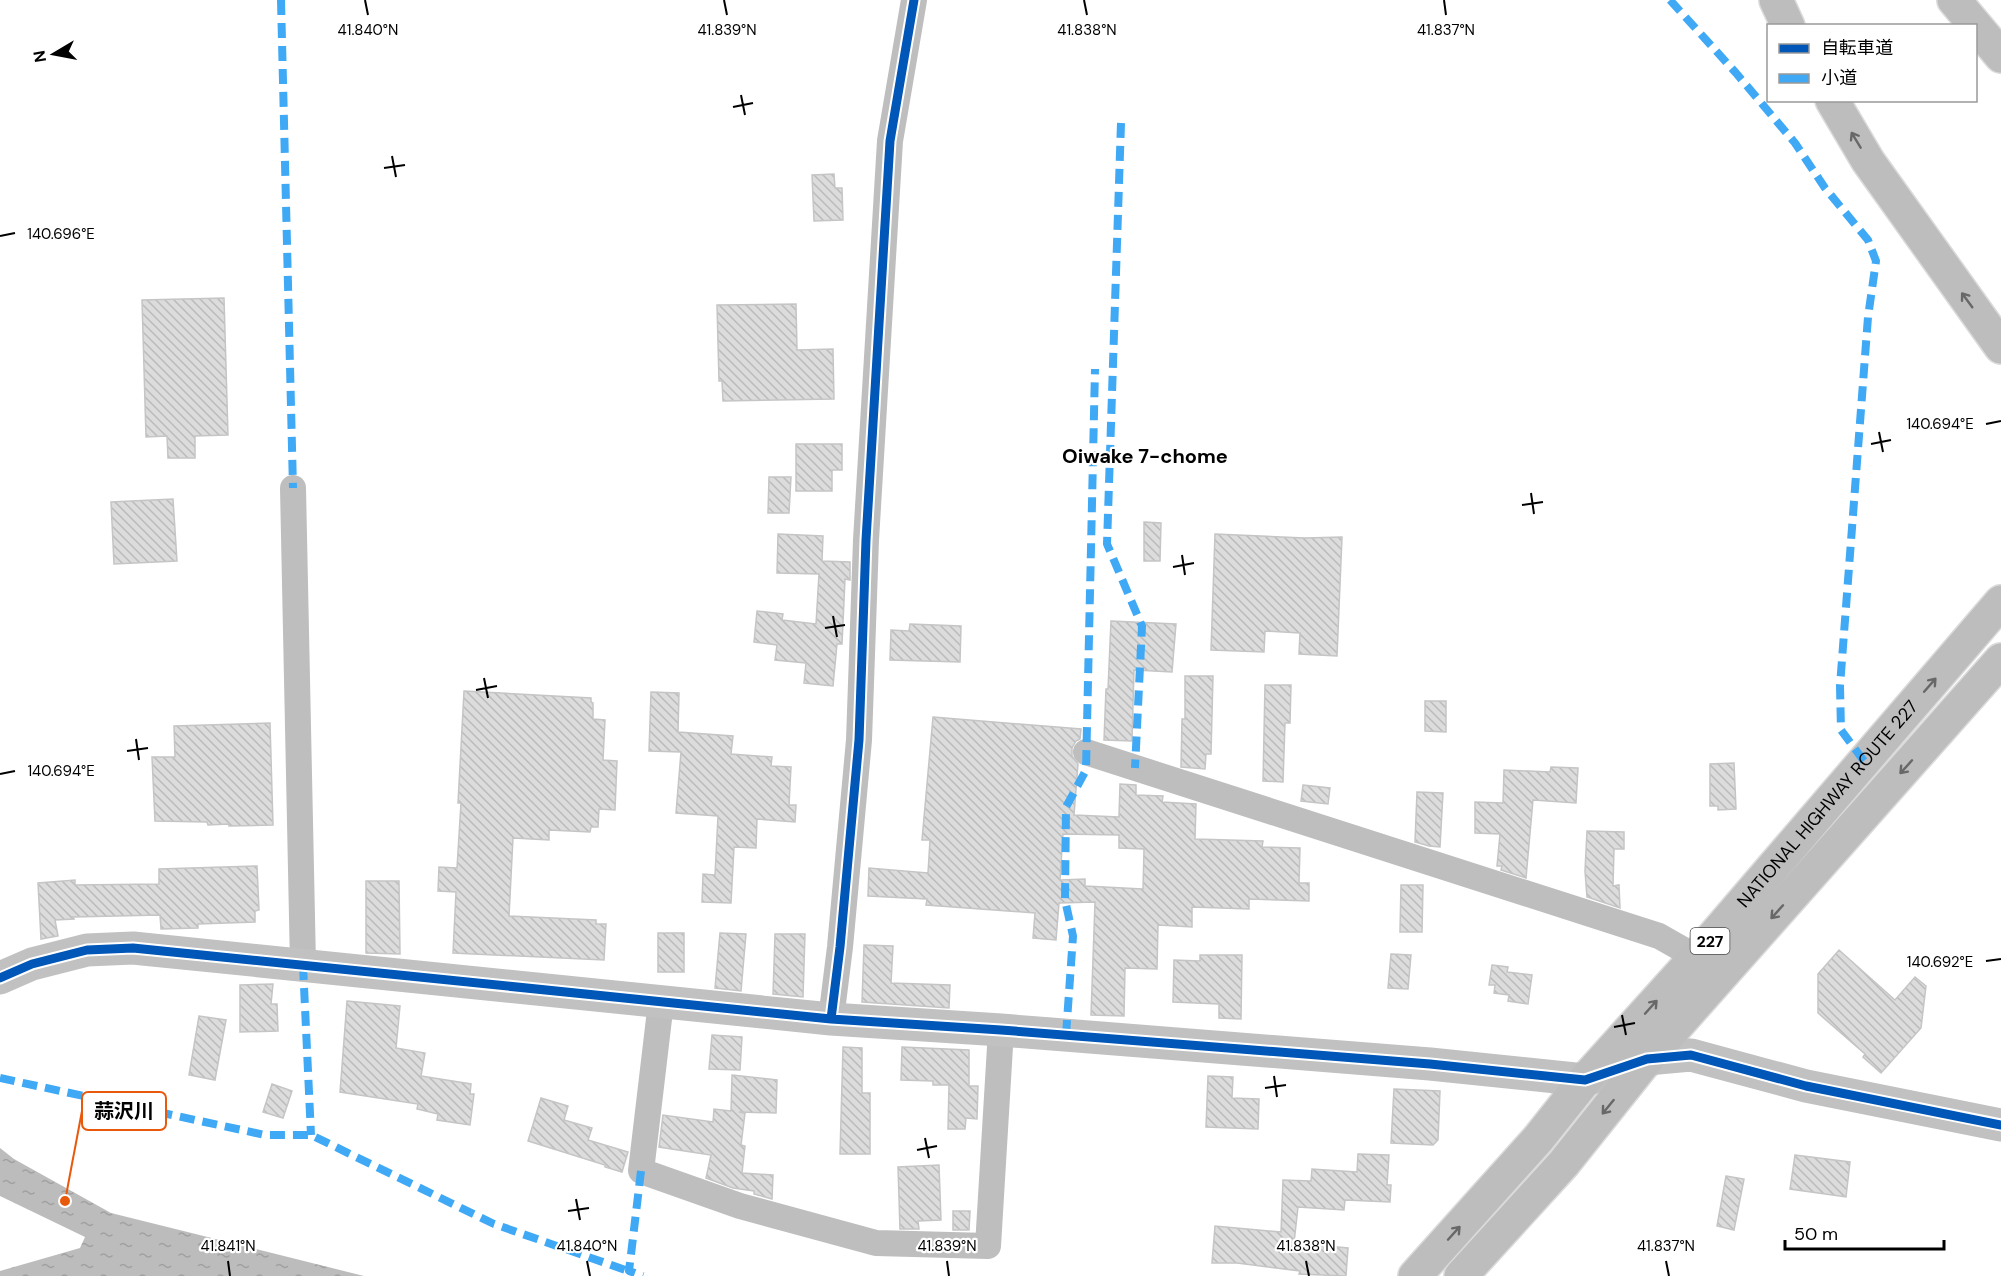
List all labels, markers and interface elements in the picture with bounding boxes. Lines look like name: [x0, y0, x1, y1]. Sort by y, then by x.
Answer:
text: 41.840°N: [338, 20, 398, 40]
text: 41.839°N: [697, 20, 757, 40]
text: 41.838°N: [1057, 20, 1117, 40]
text: 41.837°N: [1417, 20, 1475, 40]
north arrow: [24, 24, 84, 84]
legend: [1767, 24, 1977, 102]
text: 自転車道: [1821, 36, 1893, 60]
text: N: [28, 49, 51, 64]
text: 小道: [1821, 66, 1857, 90]
one-way arrow: [1849, 132, 1861, 149]
text: 140.696°E: [27, 224, 95, 244]
one-way arrow: [1961, 293, 1973, 309]
text: 140.694°E: [1906, 414, 1974, 434]
district label: Oiwake 7-chome: [1062, 443, 1228, 469]
one-way arrow: [1923, 678, 1937, 693]
street label: NATIONAL HIGHWAY ROUTE 227: [1732, 695, 1923, 913]
one-way arrow: [1899, 759, 1913, 774]
text: 140.694°E: [27, 761, 95, 781]
one-way arrow: [1770, 905, 1784, 920]
road number: 227: [1690, 928, 1730, 954]
text: 140.692°E: [1907, 952, 1973, 972]
one-way arrow: [1644, 1000, 1658, 1015]
callout: 蒜沢川: [82, 1092, 166, 1130]
text: 蒜沢川: [94, 1098, 154, 1124]
one-way arrow: [1601, 1099, 1614, 1115]
scale bar: [1785, 1213, 1944, 1251]
text: 50 m: [1794, 1222, 1838, 1246]
one-way arrow: [1447, 1225, 1461, 1240]
text: 41.841°N: [200, 1236, 256, 1256]
text: 41.840°N: [557, 1236, 617, 1256]
text: 41.839°N: [917, 1236, 977, 1256]
text: 41.838°N: [1276, 1236, 1336, 1256]
text: 41.837°N: [1637, 1236, 1695, 1256]

